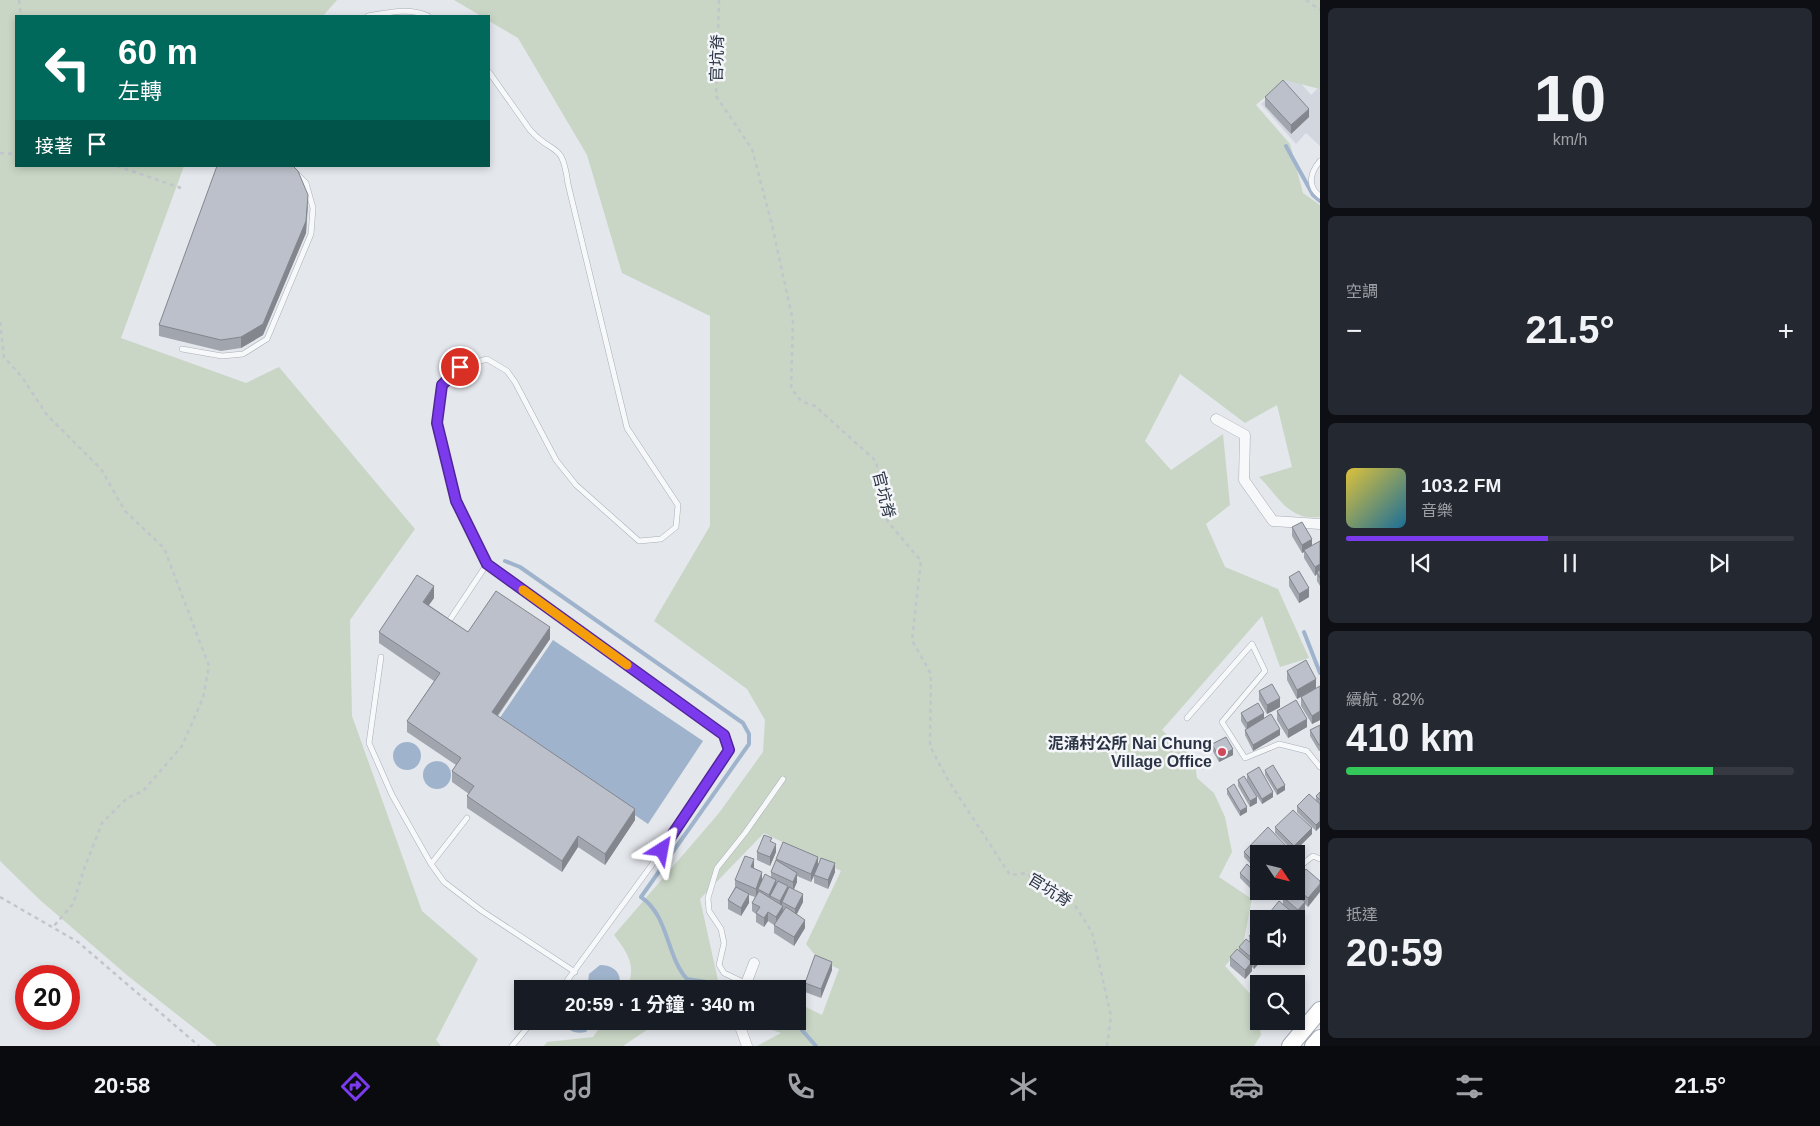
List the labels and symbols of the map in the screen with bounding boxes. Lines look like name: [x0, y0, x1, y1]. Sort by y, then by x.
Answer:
street label: 官坑脊: [708, 34, 726, 82]
pin: [439, 346, 481, 388]
street label: 官坑脊: [870, 470, 898, 520]
place label: 泥涌村公所 Nai Chung Village Office: [1048, 734, 1212, 770]
marker: 泥涌村公所 Nai Chung Village Office: [1216, 746, 1228, 758]
position arrow: [635, 823, 687, 875]
north arrow: [1250, 845, 1305, 900]
street label: 官坑脊: [1025, 870, 1075, 910]
speed limit sign: 20: [15, 965, 80, 1030]

